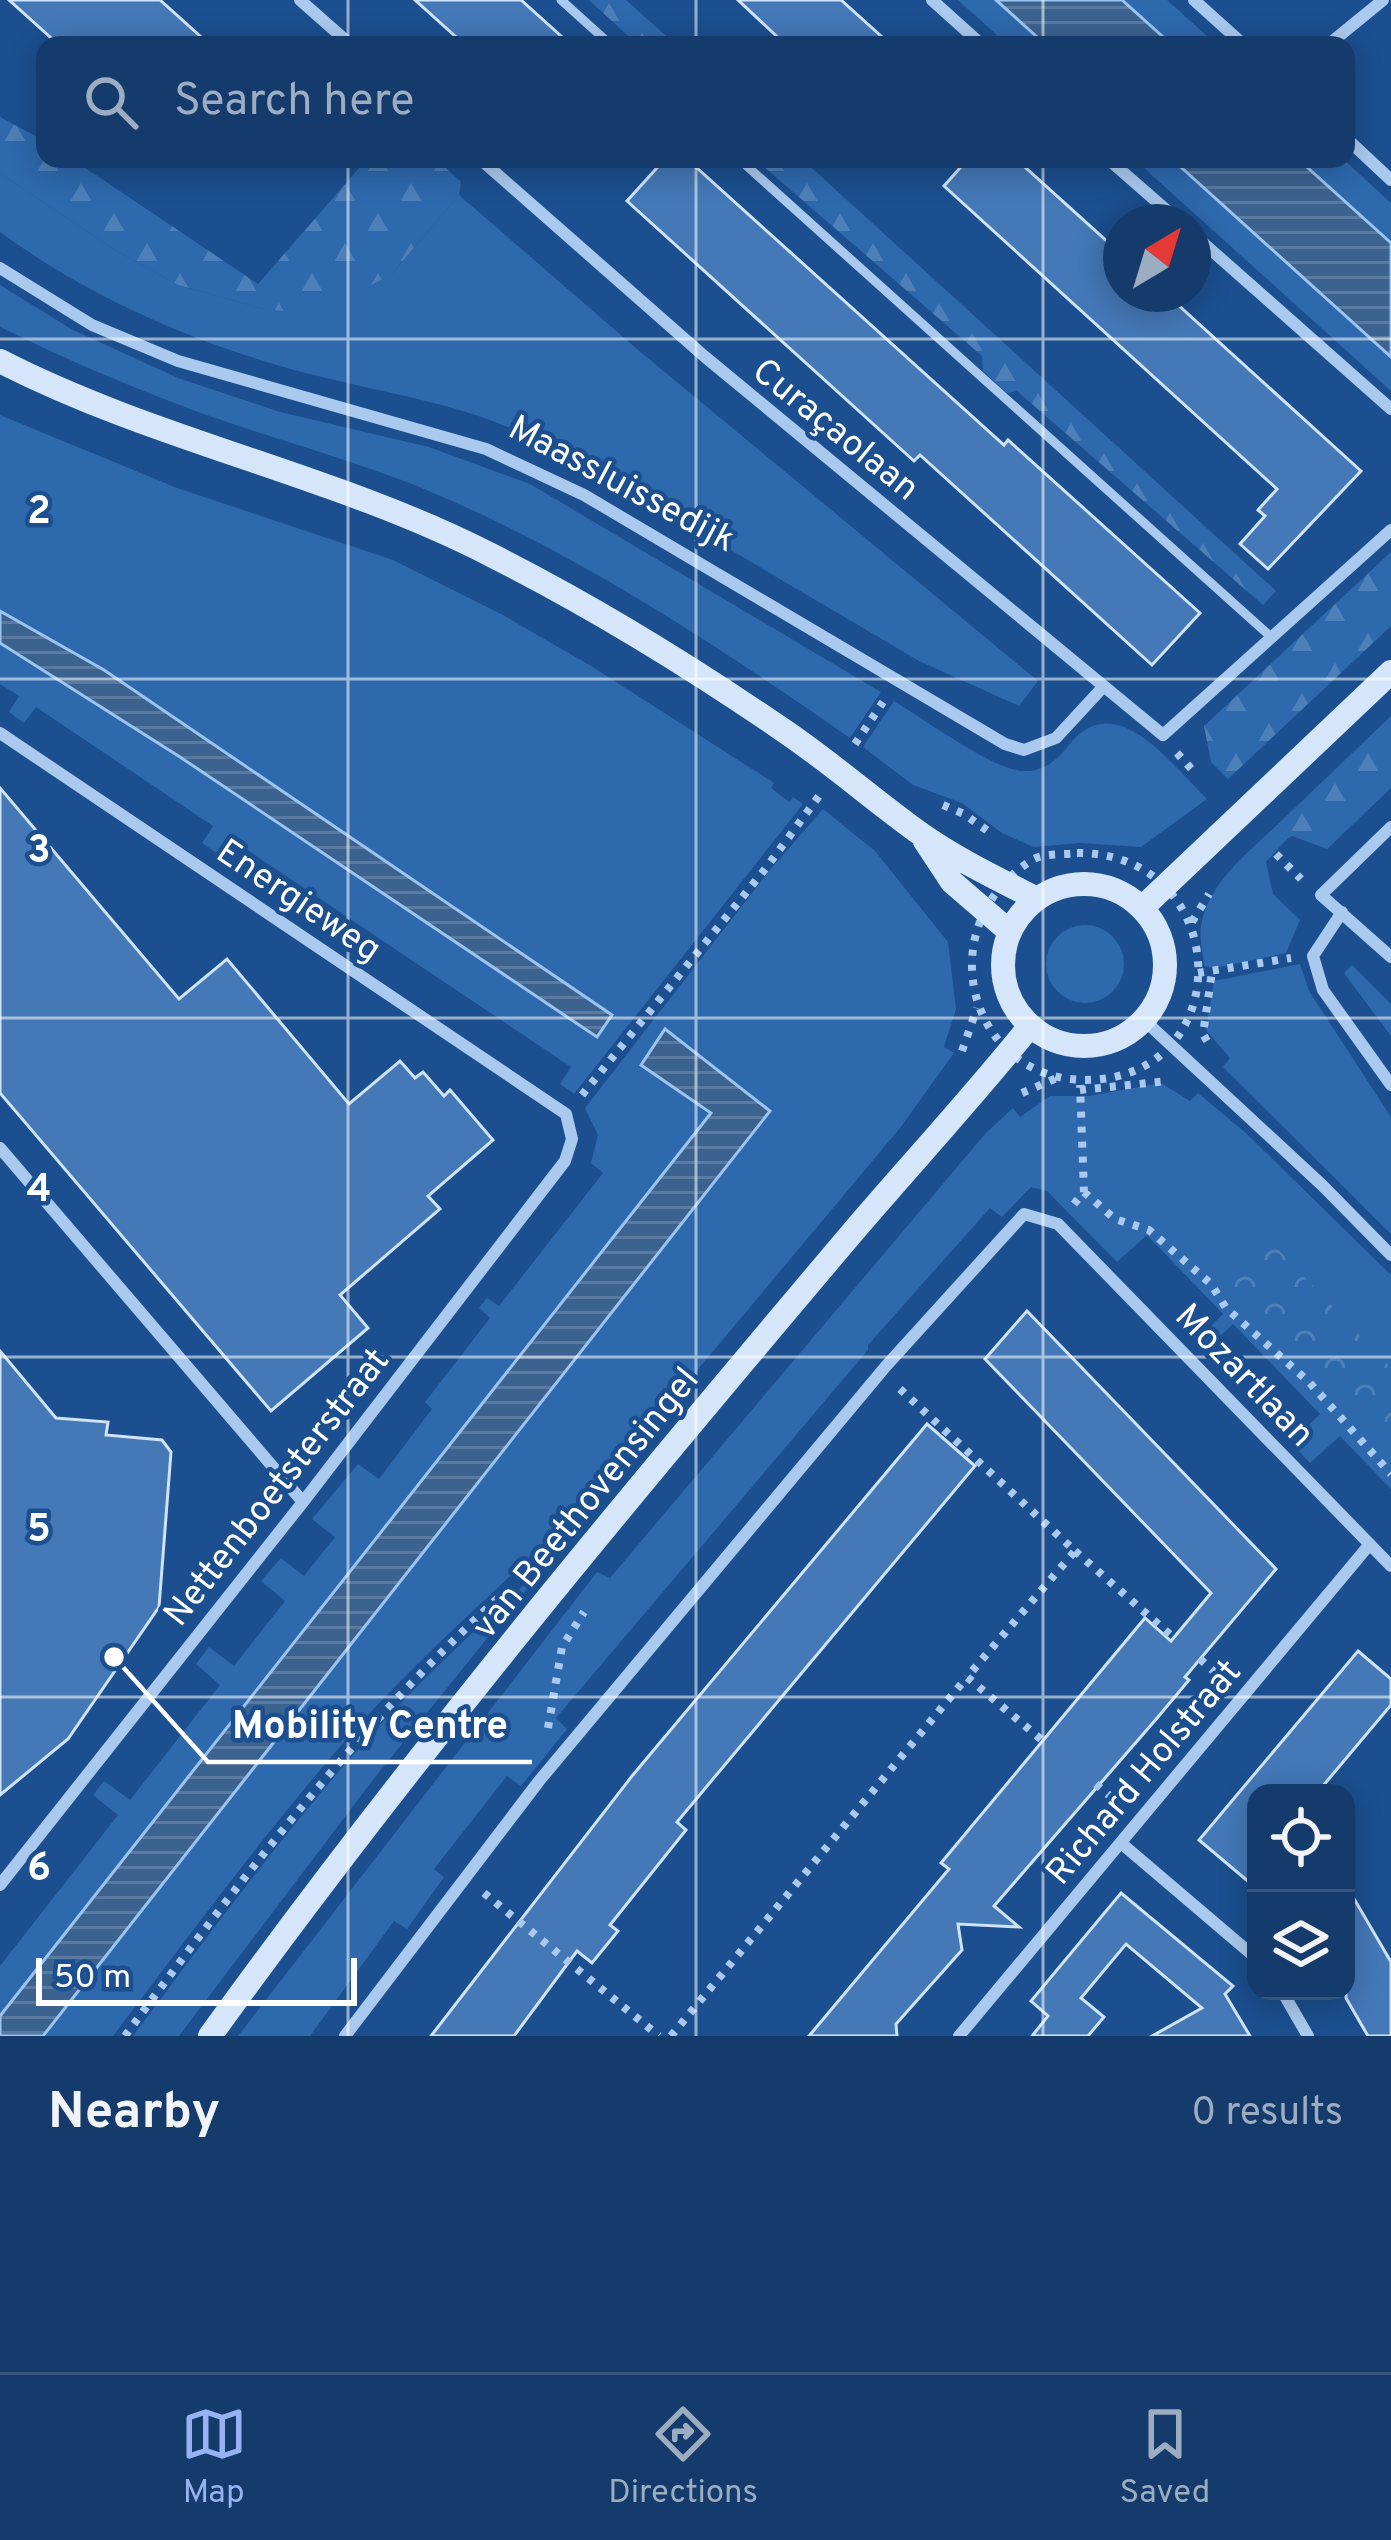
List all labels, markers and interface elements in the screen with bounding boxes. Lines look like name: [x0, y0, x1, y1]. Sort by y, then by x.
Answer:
search box: [36, 36, 1355, 168]
icon: search: [78, 69, 144, 135]
text: Search here: [174, 74, 414, 131]
north arrow: [1103, 204, 1211, 312]
street label: Curaçaolaan: [742, 350, 927, 513]
street label: Maassluissedijk: [500, 406, 743, 565]
text: 2: [27, 489, 51, 538]
text: 3: [27, 828, 51, 877]
street label: Energieweg: [207, 830, 389, 974]
text: 4: [26, 1167, 52, 1216]
street label: Mozartlaan: [1163, 1295, 1323, 1458]
street label: Nettenboetsterstraat: [155, 1340, 401, 1637]
street label: van Beethovensingel: [463, 1359, 711, 1650]
text: 5: [27, 1507, 51, 1556]
street label: Richard Holstraat: [1037, 1651, 1253, 1896]
callout: Mobility Centre: [208, 1687, 532, 1762]
text: Mobility Centre: [232, 1704, 508, 1753]
map controls: [1247, 1784, 1355, 2000]
button: locate: [1247, 1784, 1355, 1892]
text: 6: [27, 1846, 51, 1895]
button: layers: [1247, 1892, 1355, 2000]
scale bar: [36, 1952, 357, 2005]
text: 50 m: [54, 1958, 131, 2000]
text: Nearby: [48, 2082, 220, 2147]
text: 0 results: [1191, 2090, 1343, 2139]
tab: Map: [181, 2401, 247, 2515]
tab: Directions: [608, 2401, 758, 2515]
tab: Saved: [1120, 2401, 1210, 2515]

